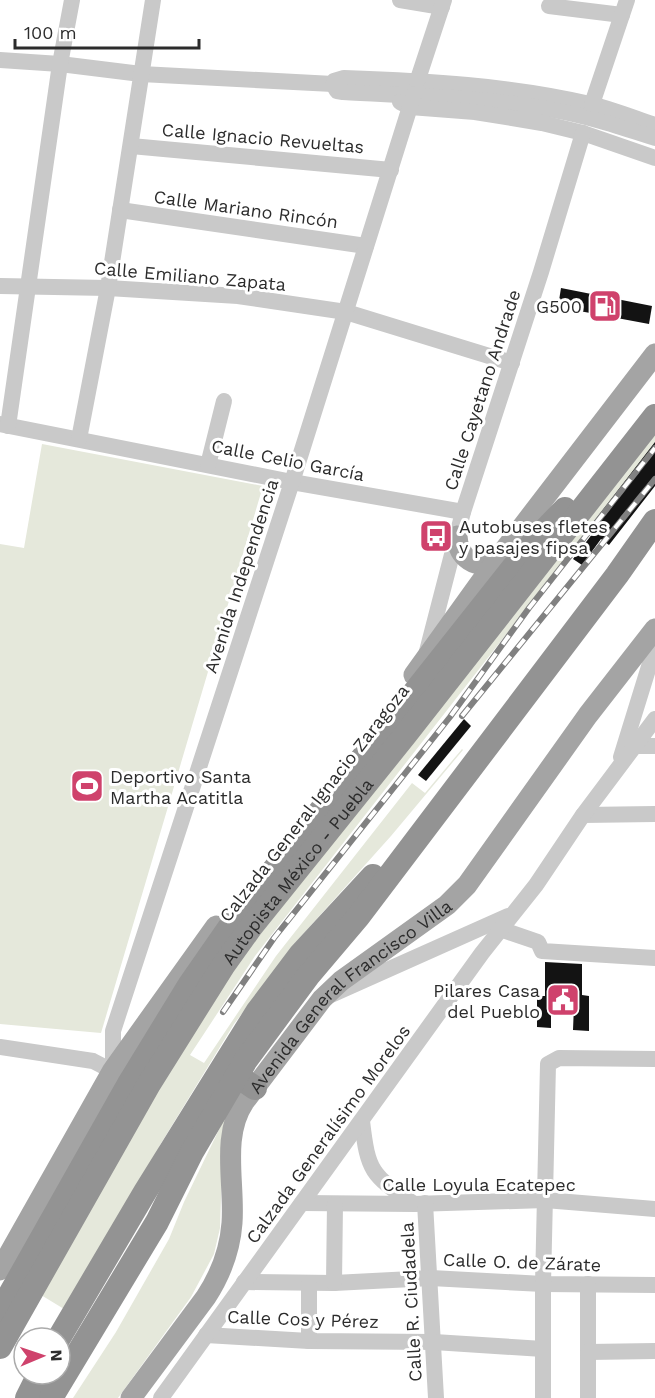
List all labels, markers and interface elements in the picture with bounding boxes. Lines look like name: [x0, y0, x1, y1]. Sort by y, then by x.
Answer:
scale bar: [15, 12, 200, 50]
text: 100 m: [24, 22, 77, 43]
street label: Calle Ignacio Revueltas: [161, 119, 365, 157]
street label: Calle Mariano Rincón: [153, 186, 339, 232]
street label: Calle Emiliano Zapata: [93, 257, 287, 295]
street label: Calle Cayetano Andrade: [440, 287, 524, 493]
fuel station icon: G500: [587, 288, 623, 324]
place label: G500: [536, 296, 582, 317]
street label: Calle Celio García: [210, 435, 366, 485]
street label: Avenida Independencia: [200, 476, 282, 676]
place label: Autobuses fletes y pasajes fipsa: [459, 516, 608, 558]
bus stop icon: Autobuses fletes y pasajes fipsa: [418, 518, 454, 554]
street label: Calzada General Ignacio Zaragoza: [215, 680, 413, 926]
place label: Deportivo Santa Martha Acatitla: [110, 766, 251, 808]
sports icon: Deportivo Santa Martha Acatitla: [69, 768, 105, 804]
street label: Autopista México - Puebla: [217, 774, 377, 968]
street label: Avenida General Francisco Villa: [244, 895, 456, 1097]
place label: Pilares Casa del Pueblo: [433, 980, 540, 1022]
public building icon: Pilares Casa del Pueblo: [545, 982, 581, 1018]
street label: Calzada Generalísimo Morelos: [242, 1021, 414, 1247]
street label: Calle Loyula Ecatepec: [382, 1174, 576, 1195]
street label: Calle R. Ciudadela: [396, 1222, 426, 1382]
street label: Calle O. de Zárate: [443, 1249, 601, 1275]
street label: Calle Cos y Pérez: [227, 1306, 379, 1332]
north arrow: [12, 1326, 72, 1386]
text: N: [47, 1349, 66, 1362]

